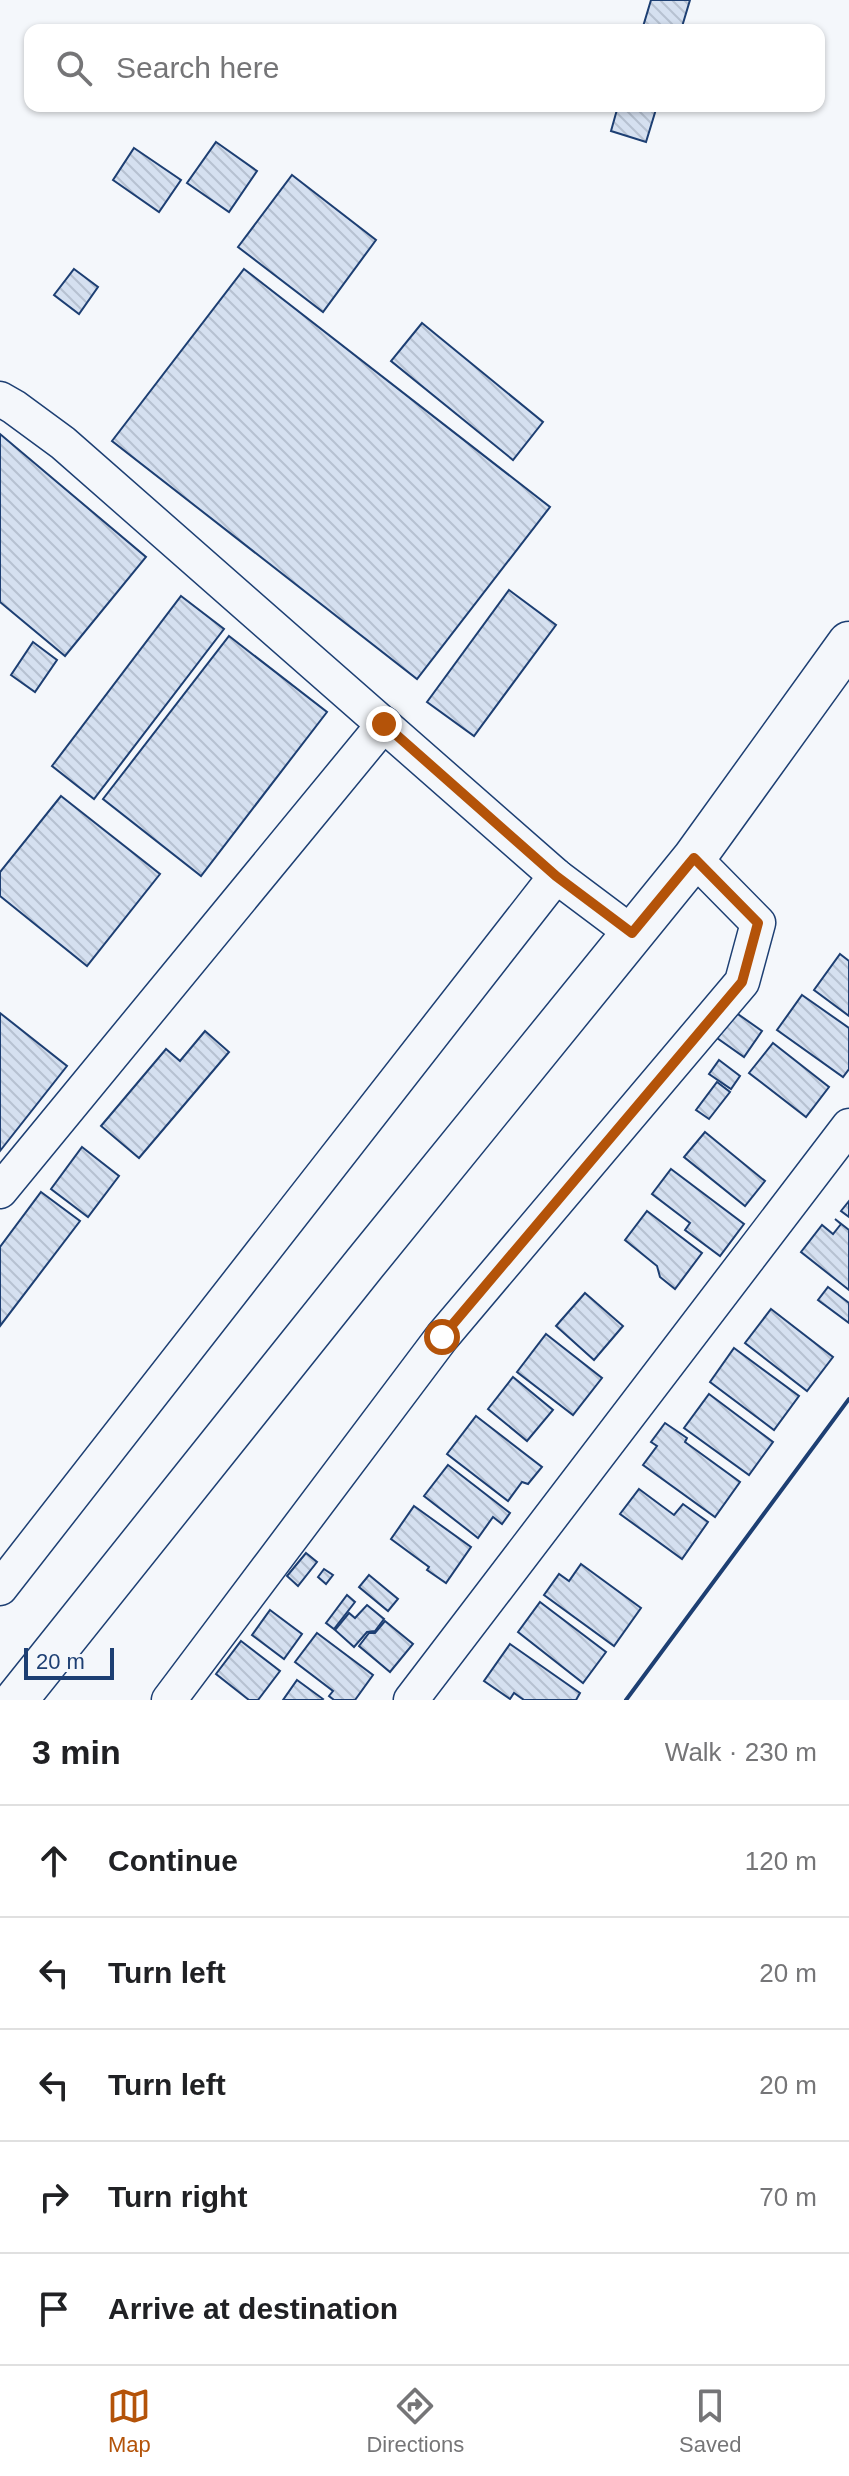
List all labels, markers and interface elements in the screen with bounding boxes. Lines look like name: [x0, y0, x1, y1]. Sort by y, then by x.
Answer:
search box: [24, 24, 825, 112]
icon: search: [52, 46, 96, 90]
text: Search here: [116, 51, 279, 84]
route end: [366, 706, 402, 742]
route start: [424, 1319, 460, 1355]
scale bar: [24, 1644, 114, 1680]
text: 20 m: [36, 1649, 85, 1674]
text: 3 min: [32, 1733, 121, 1771]
text: Walk · 230 m: [665, 1737, 817, 1767]
icon: ahead: [32, 1839, 76, 1883]
text: Continue: [108, 1844, 238, 1877]
text: 120 m: [745, 1846, 817, 1876]
icon: left: [32, 1951, 76, 1995]
text: Turn left: [108, 1956, 226, 1989]
text: 20 m: [759, 1958, 817, 1988]
icon: left: [32, 2063, 76, 2107]
text: Turn left: [108, 2068, 226, 2101]
text: 20 m: [759, 2070, 817, 2100]
icon: right: [32, 2175, 76, 2219]
text: Turn right: [108, 2180, 247, 2213]
text: 70 m: [759, 2182, 817, 2212]
icon: arrive: [32, 2287, 76, 2331]
text: Arrive at destination: [108, 2292, 398, 2325]
tab: Map: [107, 2384, 151, 2458]
tab: Directions: [366, 2384, 464, 2458]
tab: Saved: [679, 2384, 742, 2458]

